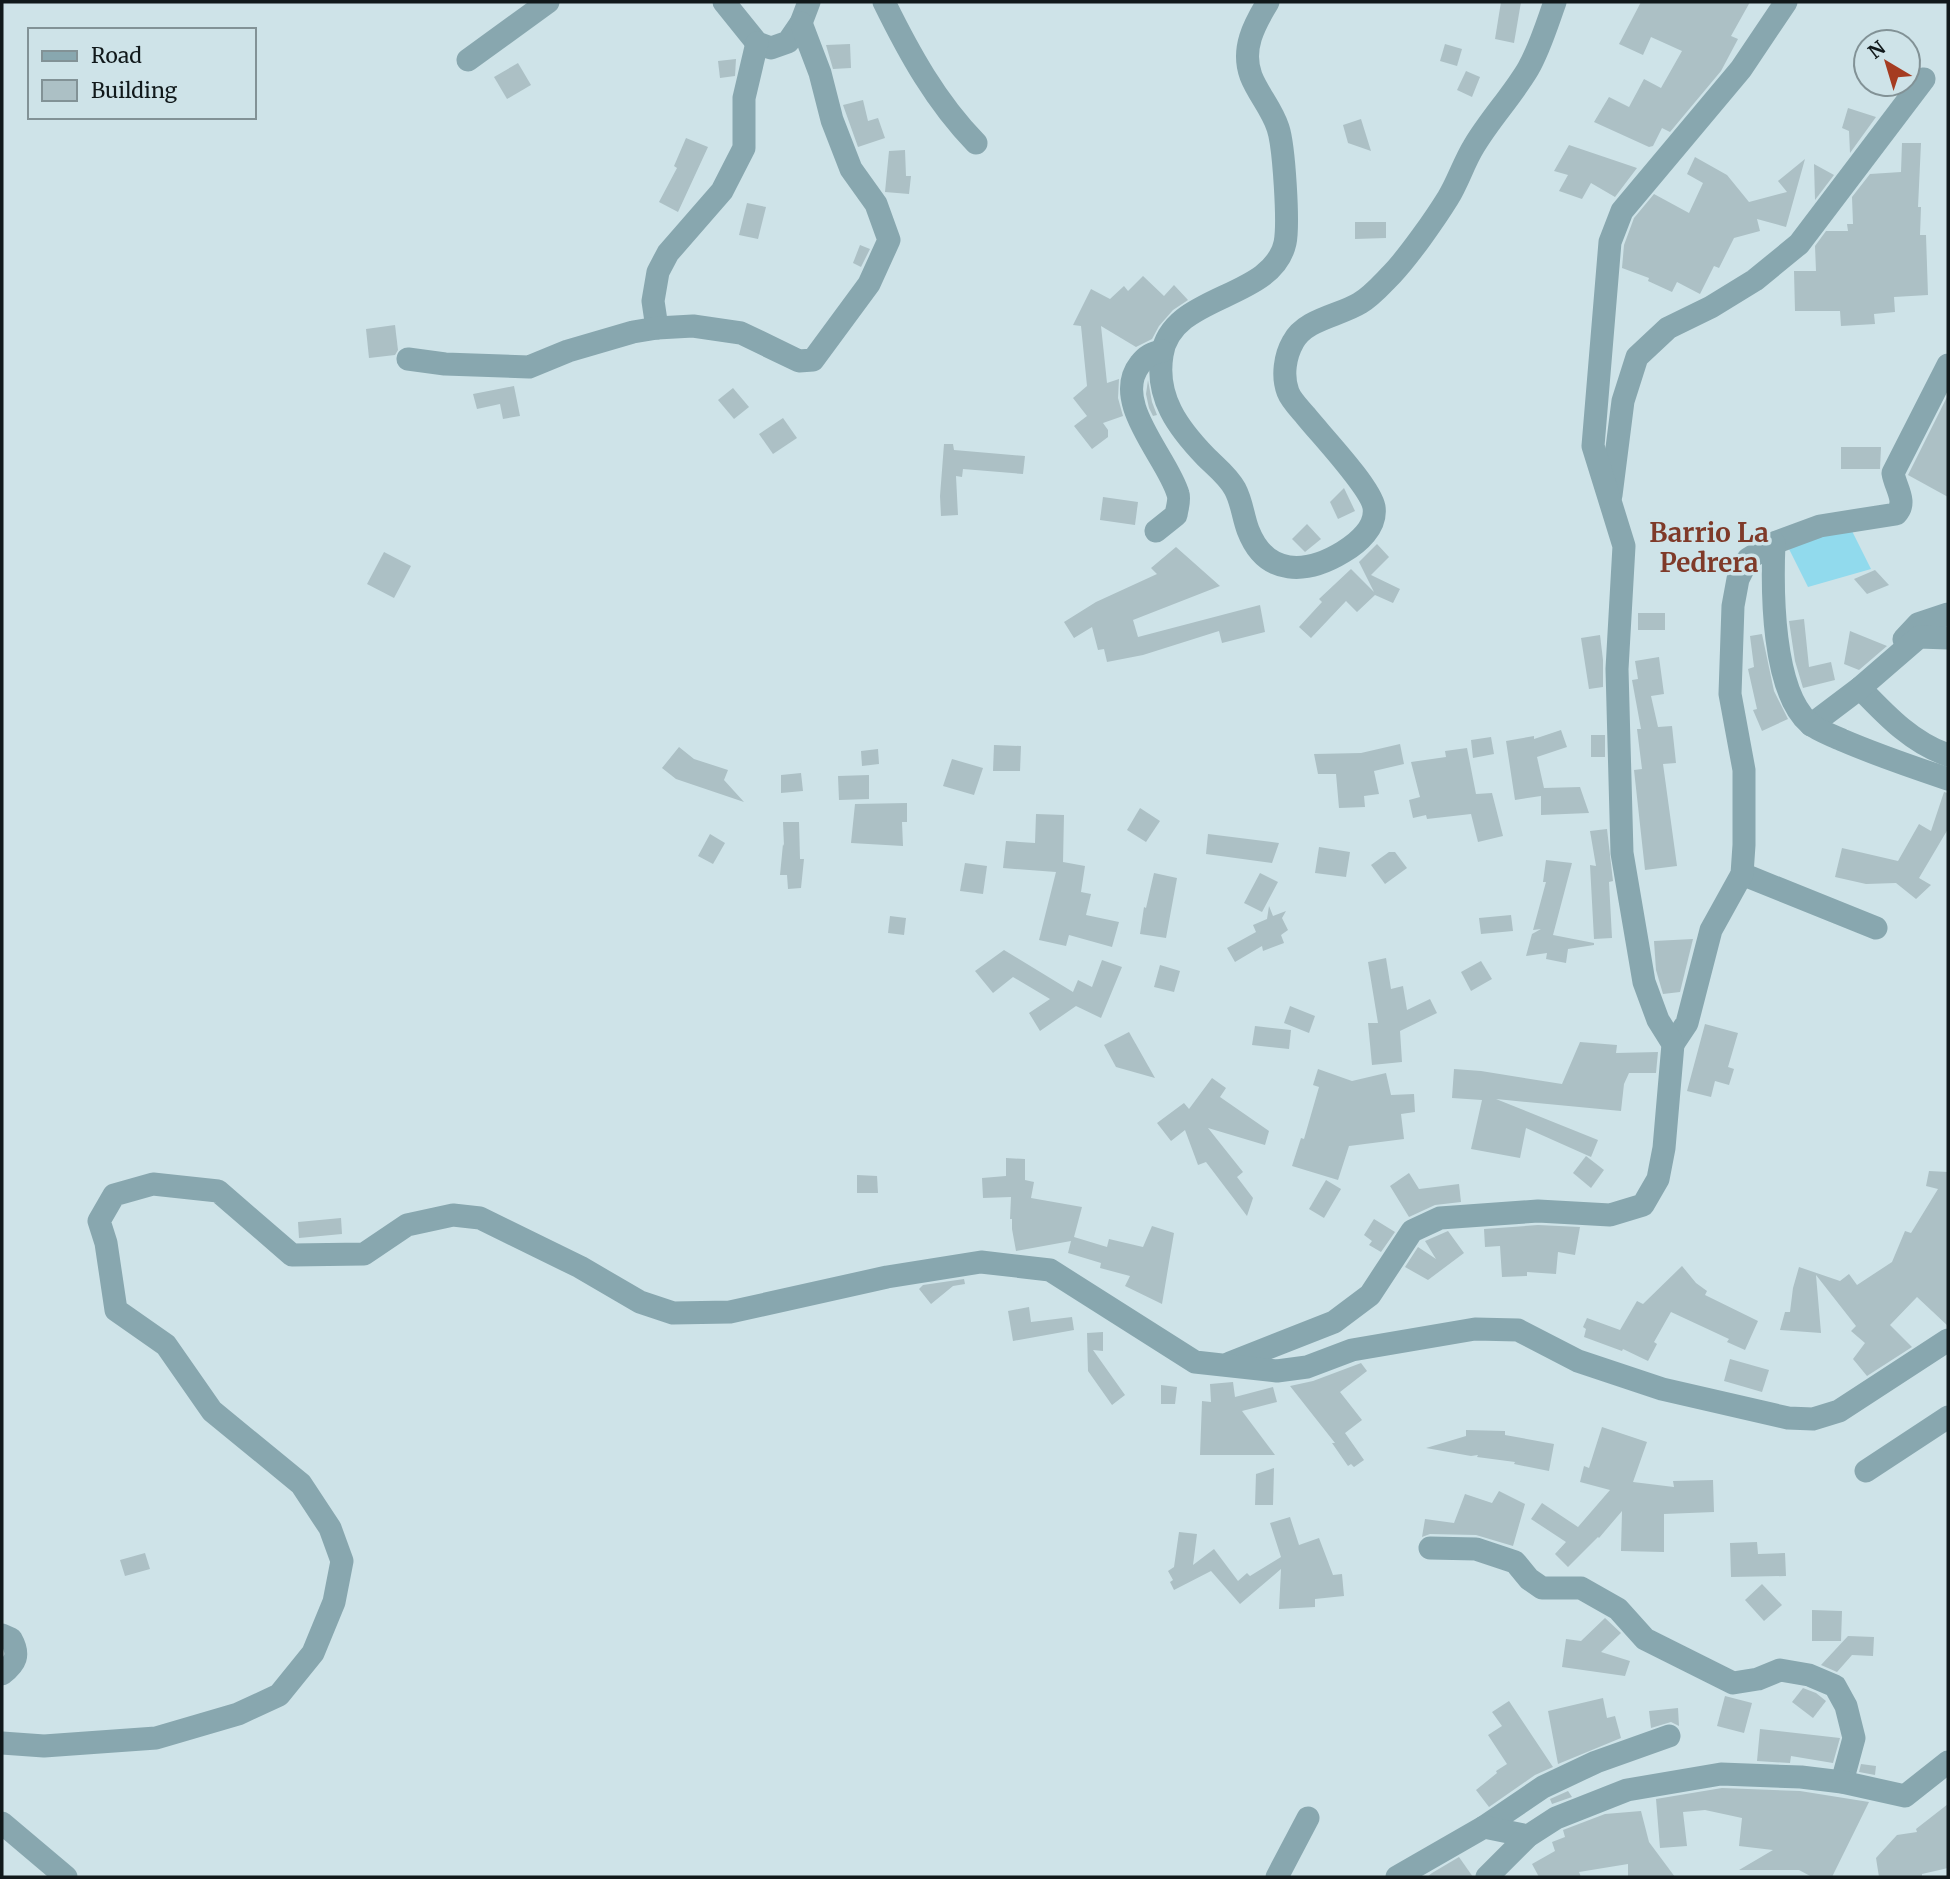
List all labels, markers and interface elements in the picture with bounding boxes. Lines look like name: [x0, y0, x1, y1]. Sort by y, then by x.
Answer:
legend: [28, 28, 256, 119]
north arrow: [1852, 28, 1922, 98]
text: N: [1863, 36, 1890, 64]
text: Road: [91, 42, 142, 69]
text: Building: [91, 77, 178, 104]
district label: Barrio La Pedrera: [1649, 516, 1769, 579]

